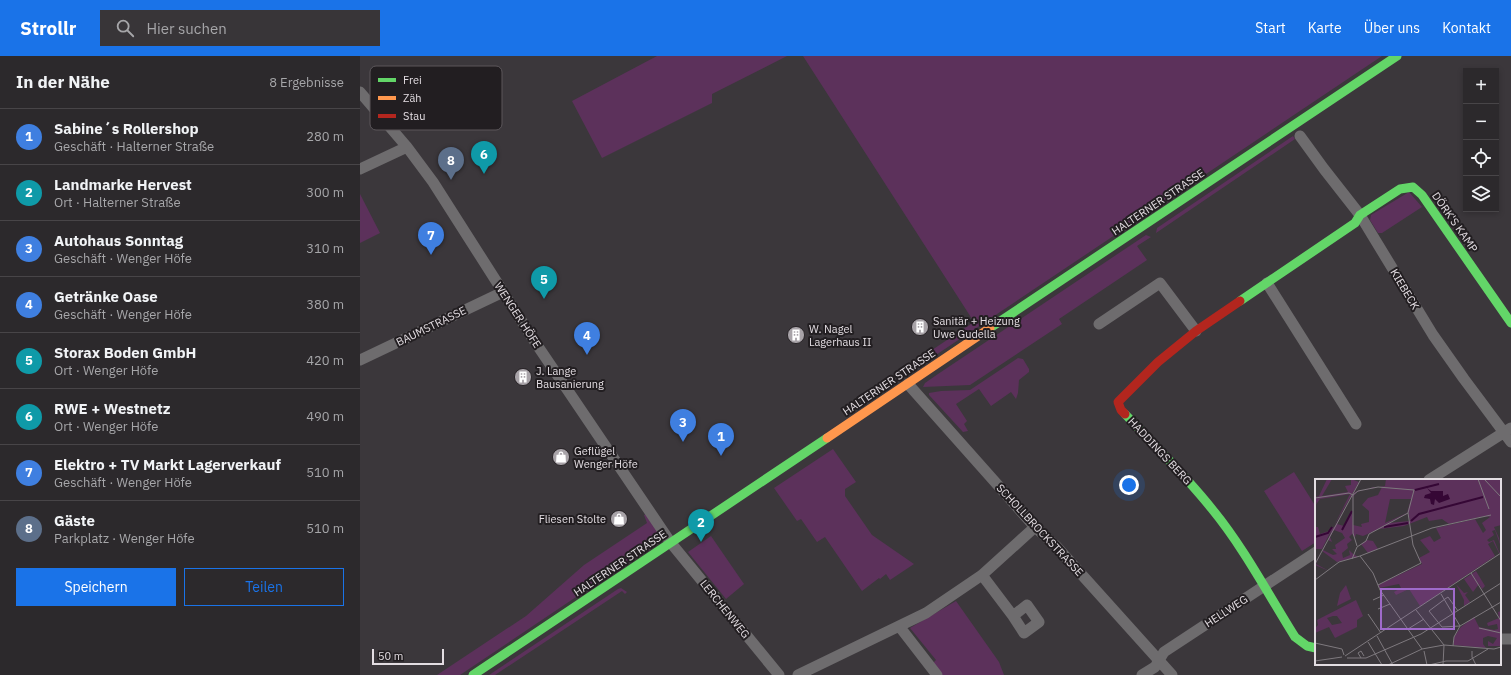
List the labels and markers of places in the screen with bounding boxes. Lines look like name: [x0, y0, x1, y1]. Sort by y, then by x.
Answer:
pin: 6: [471, 141, 497, 174]
pin: 8: [438, 147, 464, 180]
pin: 7: [418, 222, 444, 255]
pin: 5: [531, 266, 557, 299]
place label: Sanitär + Heizung Uwe Gudella: [933, 314, 1020, 341]
building icon: Sanitär + Heizung Uwe Gudella: [910, 317, 930, 337]
pin: 4: [574, 322, 600, 355]
place label: W. Nagel Lagerhaus II: [809, 322, 871, 349]
building icon: W. Nagel Lagerhaus II: [786, 325, 806, 345]
place label: J. Lange Bausanierung: [536, 364, 604, 391]
building icon: J. Lange Bausanierung: [513, 367, 533, 387]
pin: 3: [670, 409, 696, 442]
pin: 1: [708, 423, 734, 456]
place label: Geflügel Wenger Höfe: [574, 444, 638, 471]
shop icon: Geflügel Wenger Höfe: [551, 447, 571, 467]
shop icon: Fliesen Stolte: [609, 509, 629, 529]
pin: 2: [688, 509, 714, 542]
place label: Fliesen Stolte: [539, 512, 606, 526]

